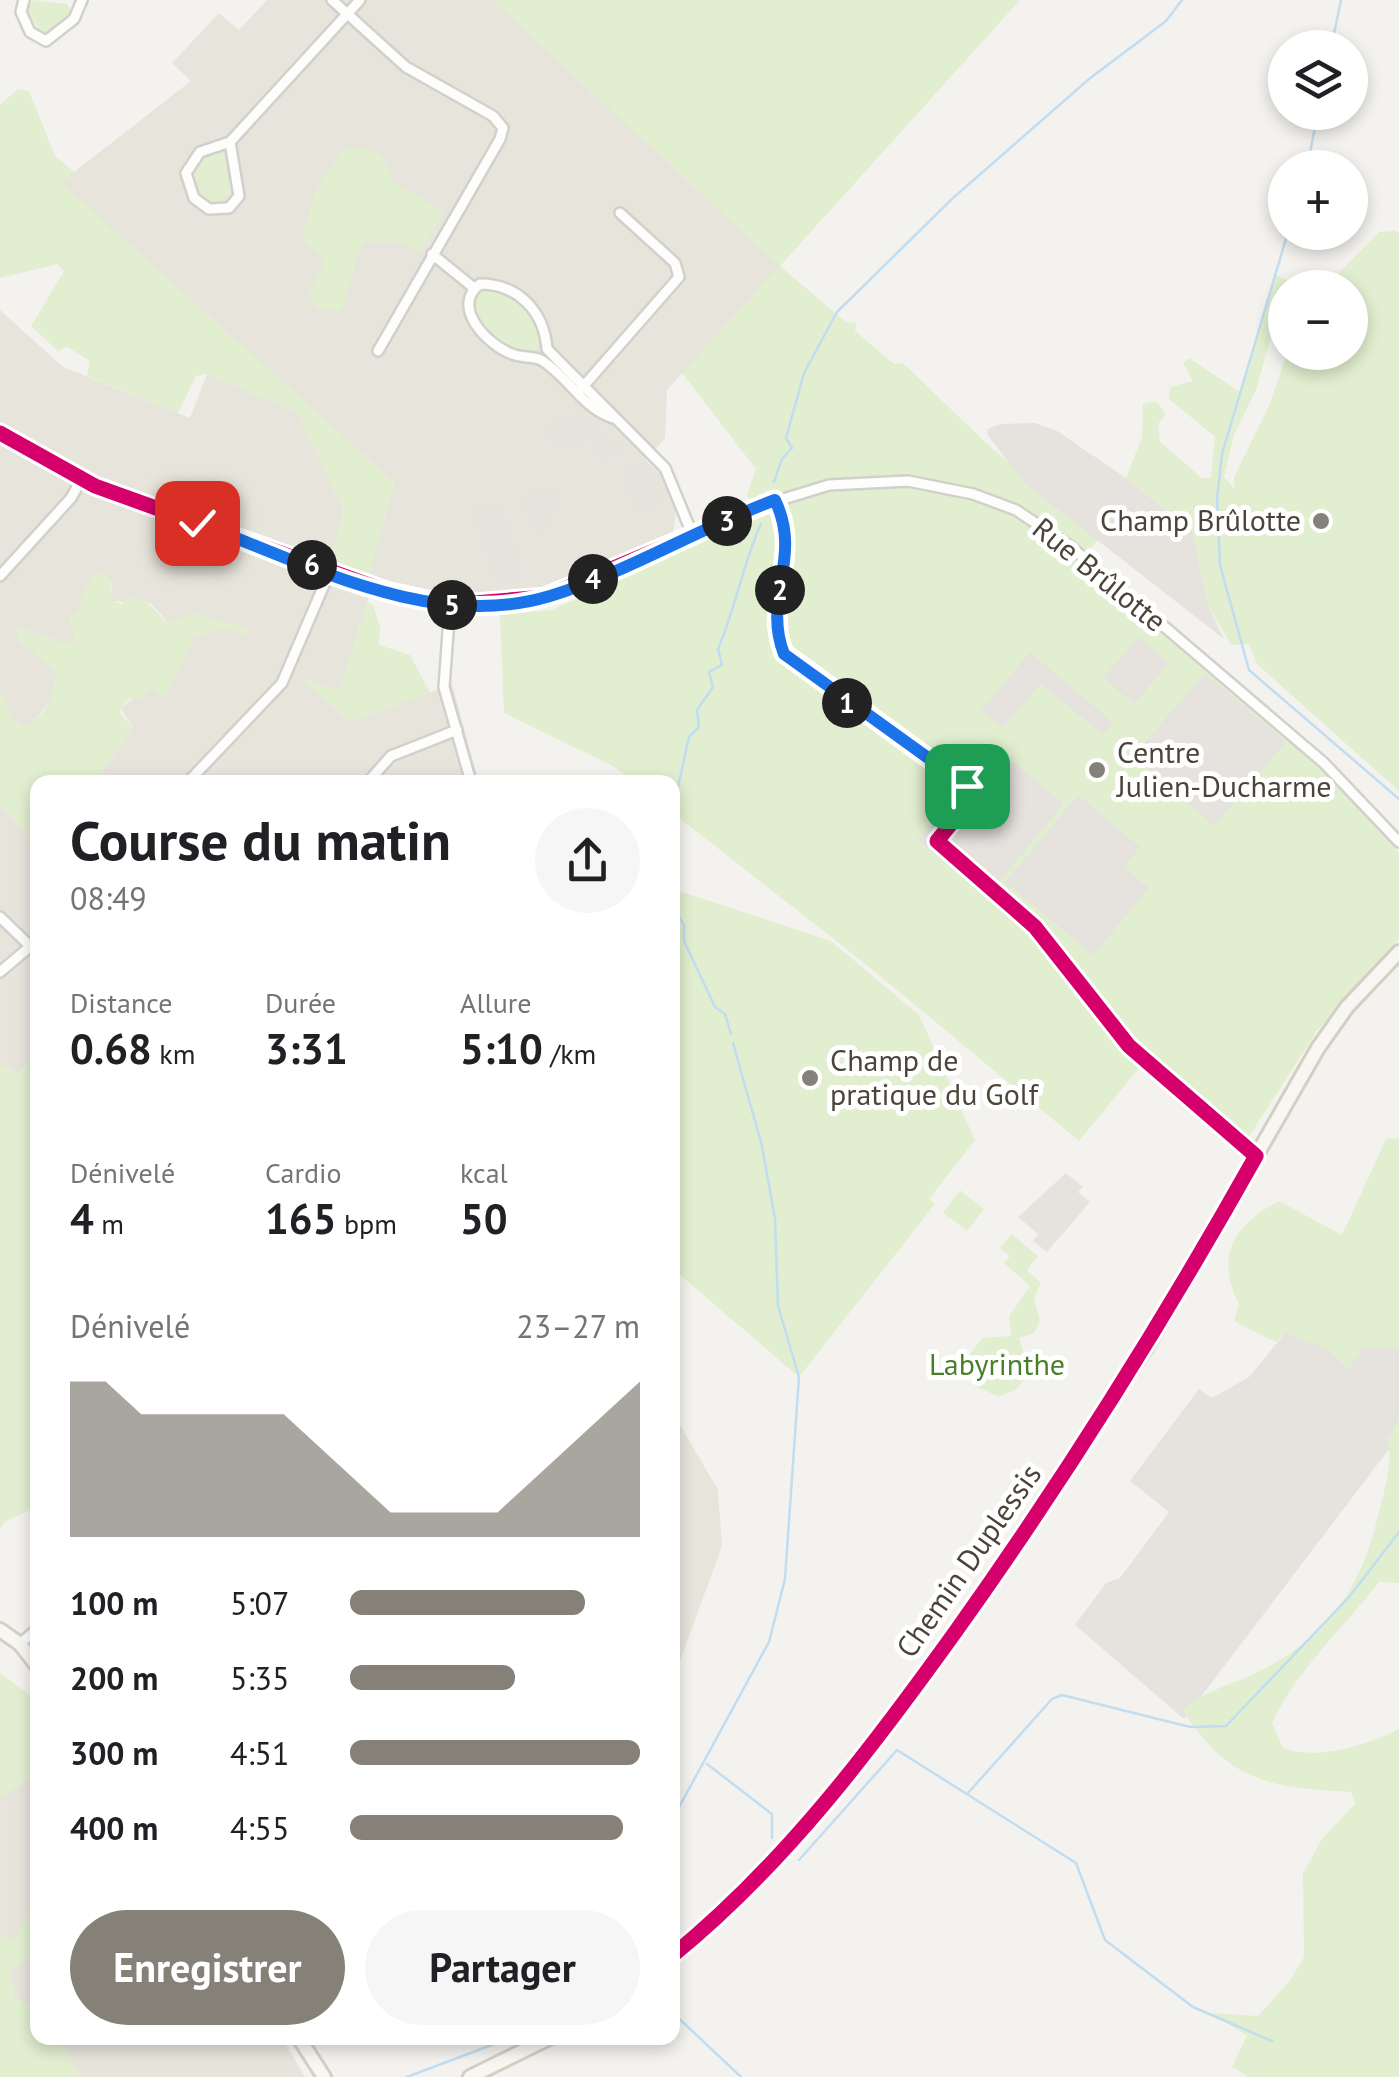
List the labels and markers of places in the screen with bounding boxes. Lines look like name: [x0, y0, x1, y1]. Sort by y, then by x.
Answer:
pin: [155, 481, 240, 566]
pin: 3: [702, 496, 752, 546]
place label: Champ Brûlotte: [1100, 500, 1301, 539]
marker: Champ Brûlotte: [1310, 510, 1332, 532]
pin: 6: [287, 540, 337, 590]
pin: 4: [568, 554, 618, 604]
pin: 2: [755, 565, 805, 615]
pin: 5: [427, 580, 477, 630]
pin: 1: [822, 678, 872, 728]
place label: Centre Julien-Ducharme: [1115, 732, 1332, 805]
pin: [925, 744, 1010, 829]
marker: Centre Julien-Ducharme: [1086, 759, 1108, 781]
place label: Champ de pratique du Golf: [830, 1040, 1040, 1113]
marker: Champ de pratique du Golf: [799, 1067, 821, 1089]

